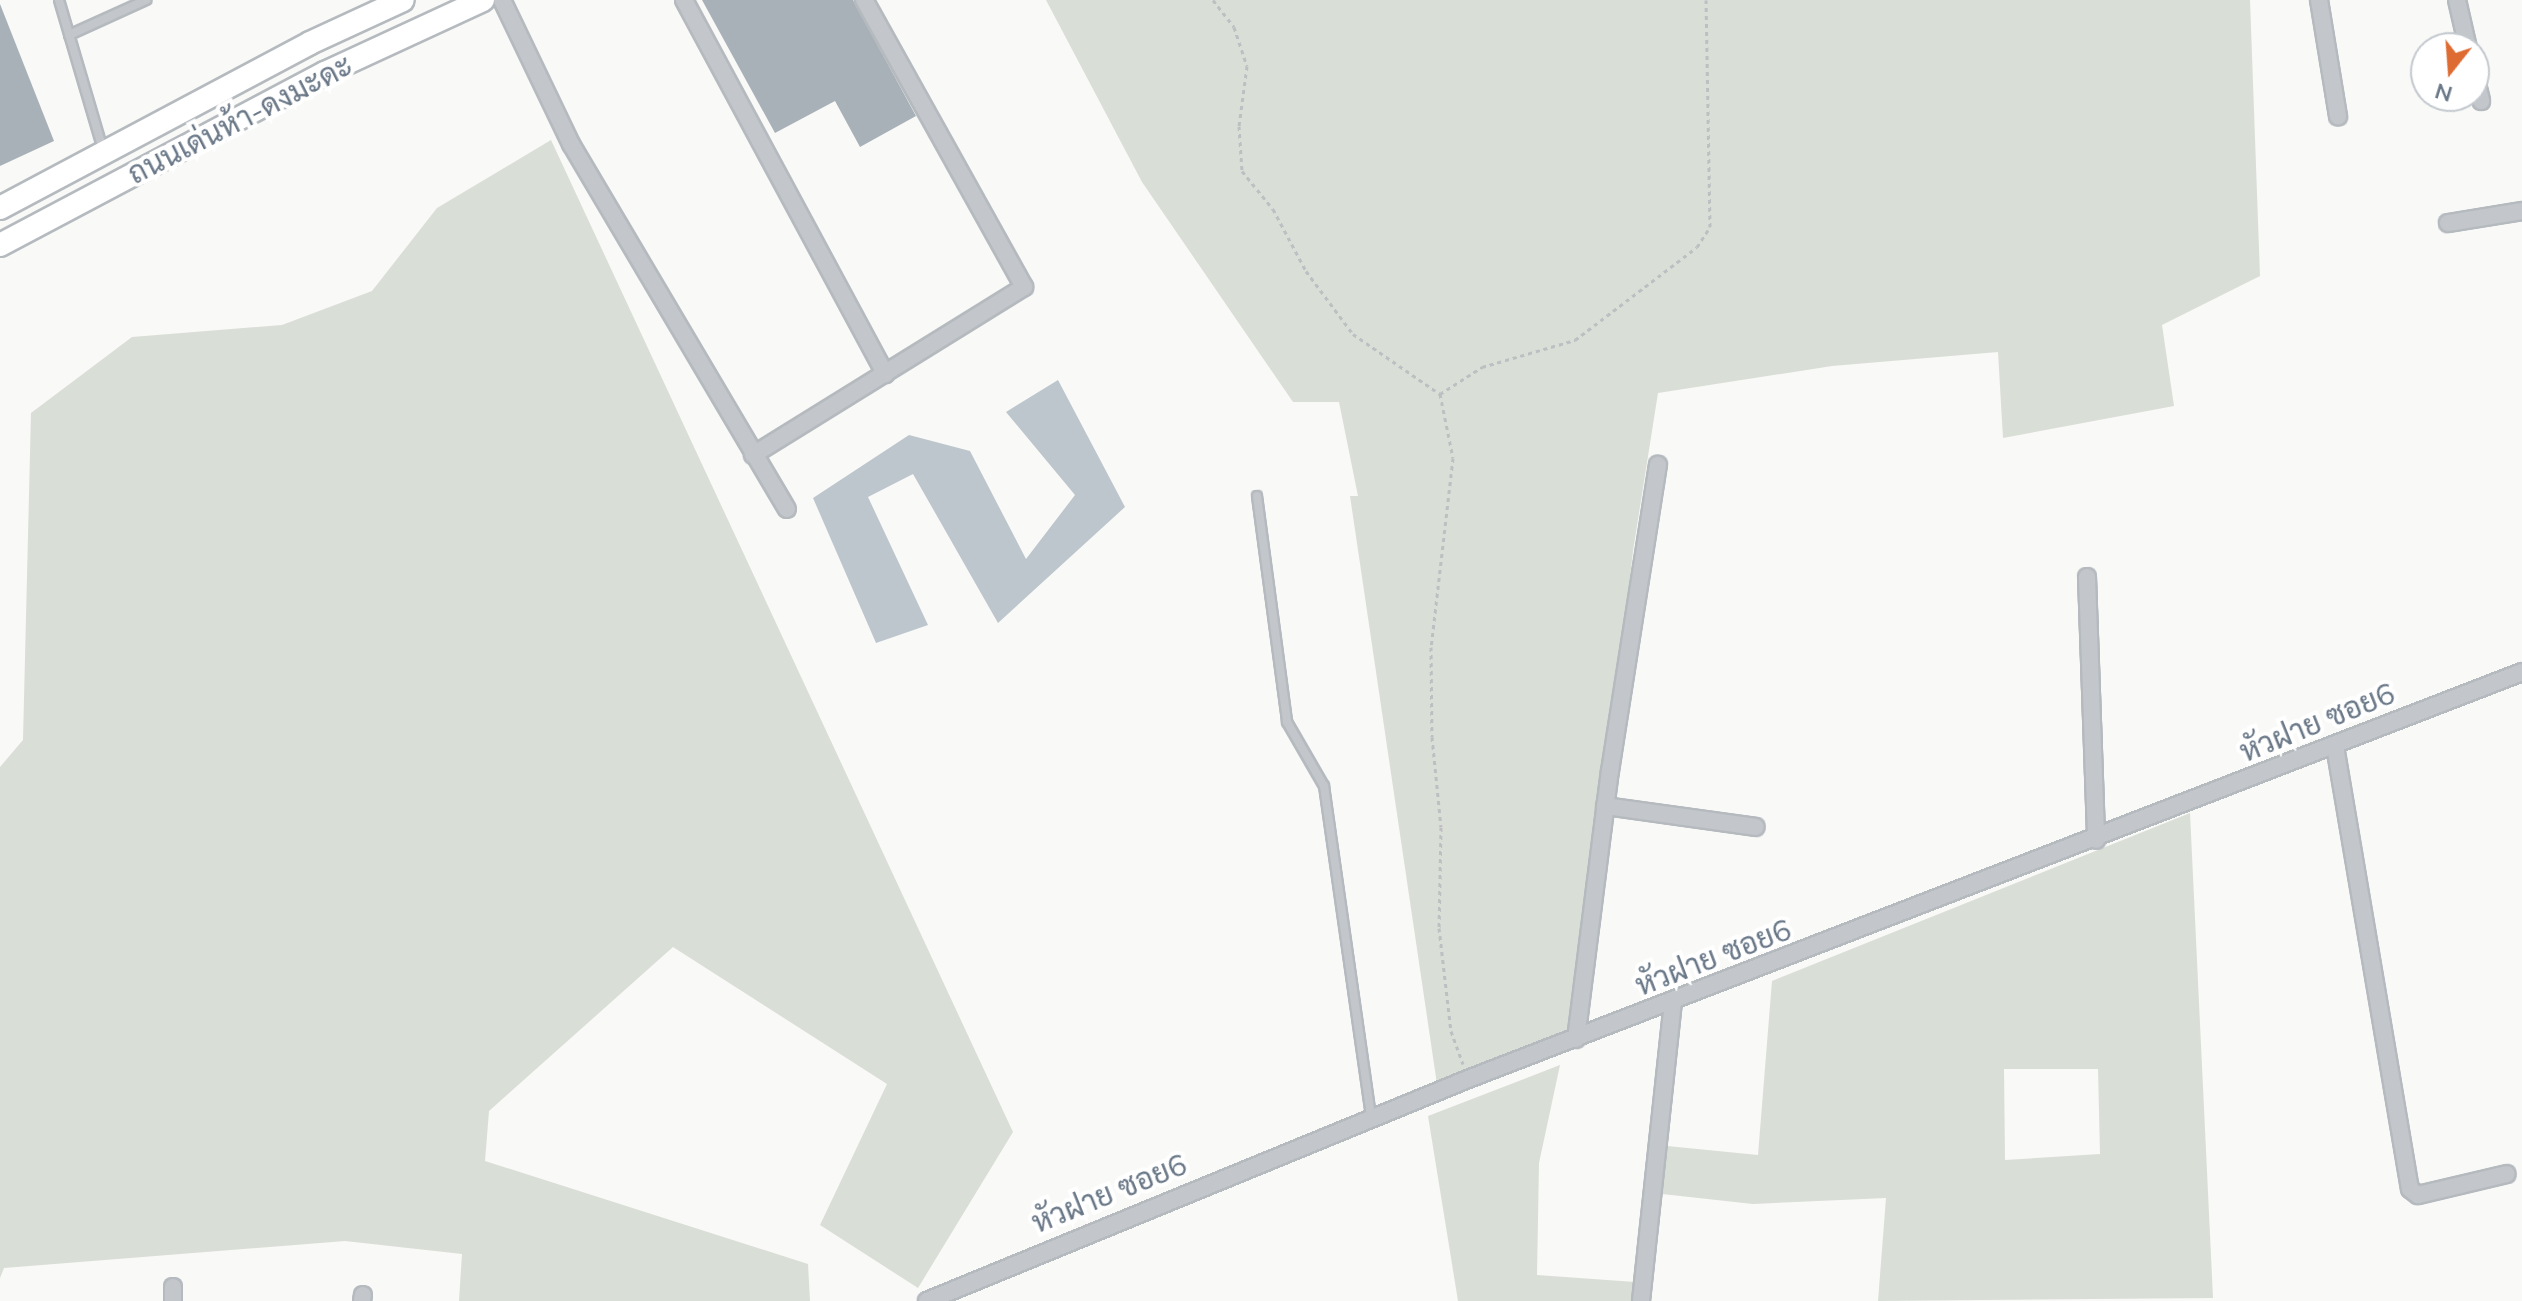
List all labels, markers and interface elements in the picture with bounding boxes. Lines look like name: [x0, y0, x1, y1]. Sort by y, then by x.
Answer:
north arrow: [2410, 32, 2490, 112]
street label: ถนนเด่นห้า-ดงมะดะ: [121, 47, 359, 191]
text: N: [2432, 77, 2456, 109]
street label: หัวฝาย ซอย6: [2234, 675, 2400, 769]
street label: หัวฝาย ซอย6: [1630, 911, 1796, 1003]
street label: หัวฝาย ซอย6: [1026, 1146, 1192, 1240]

